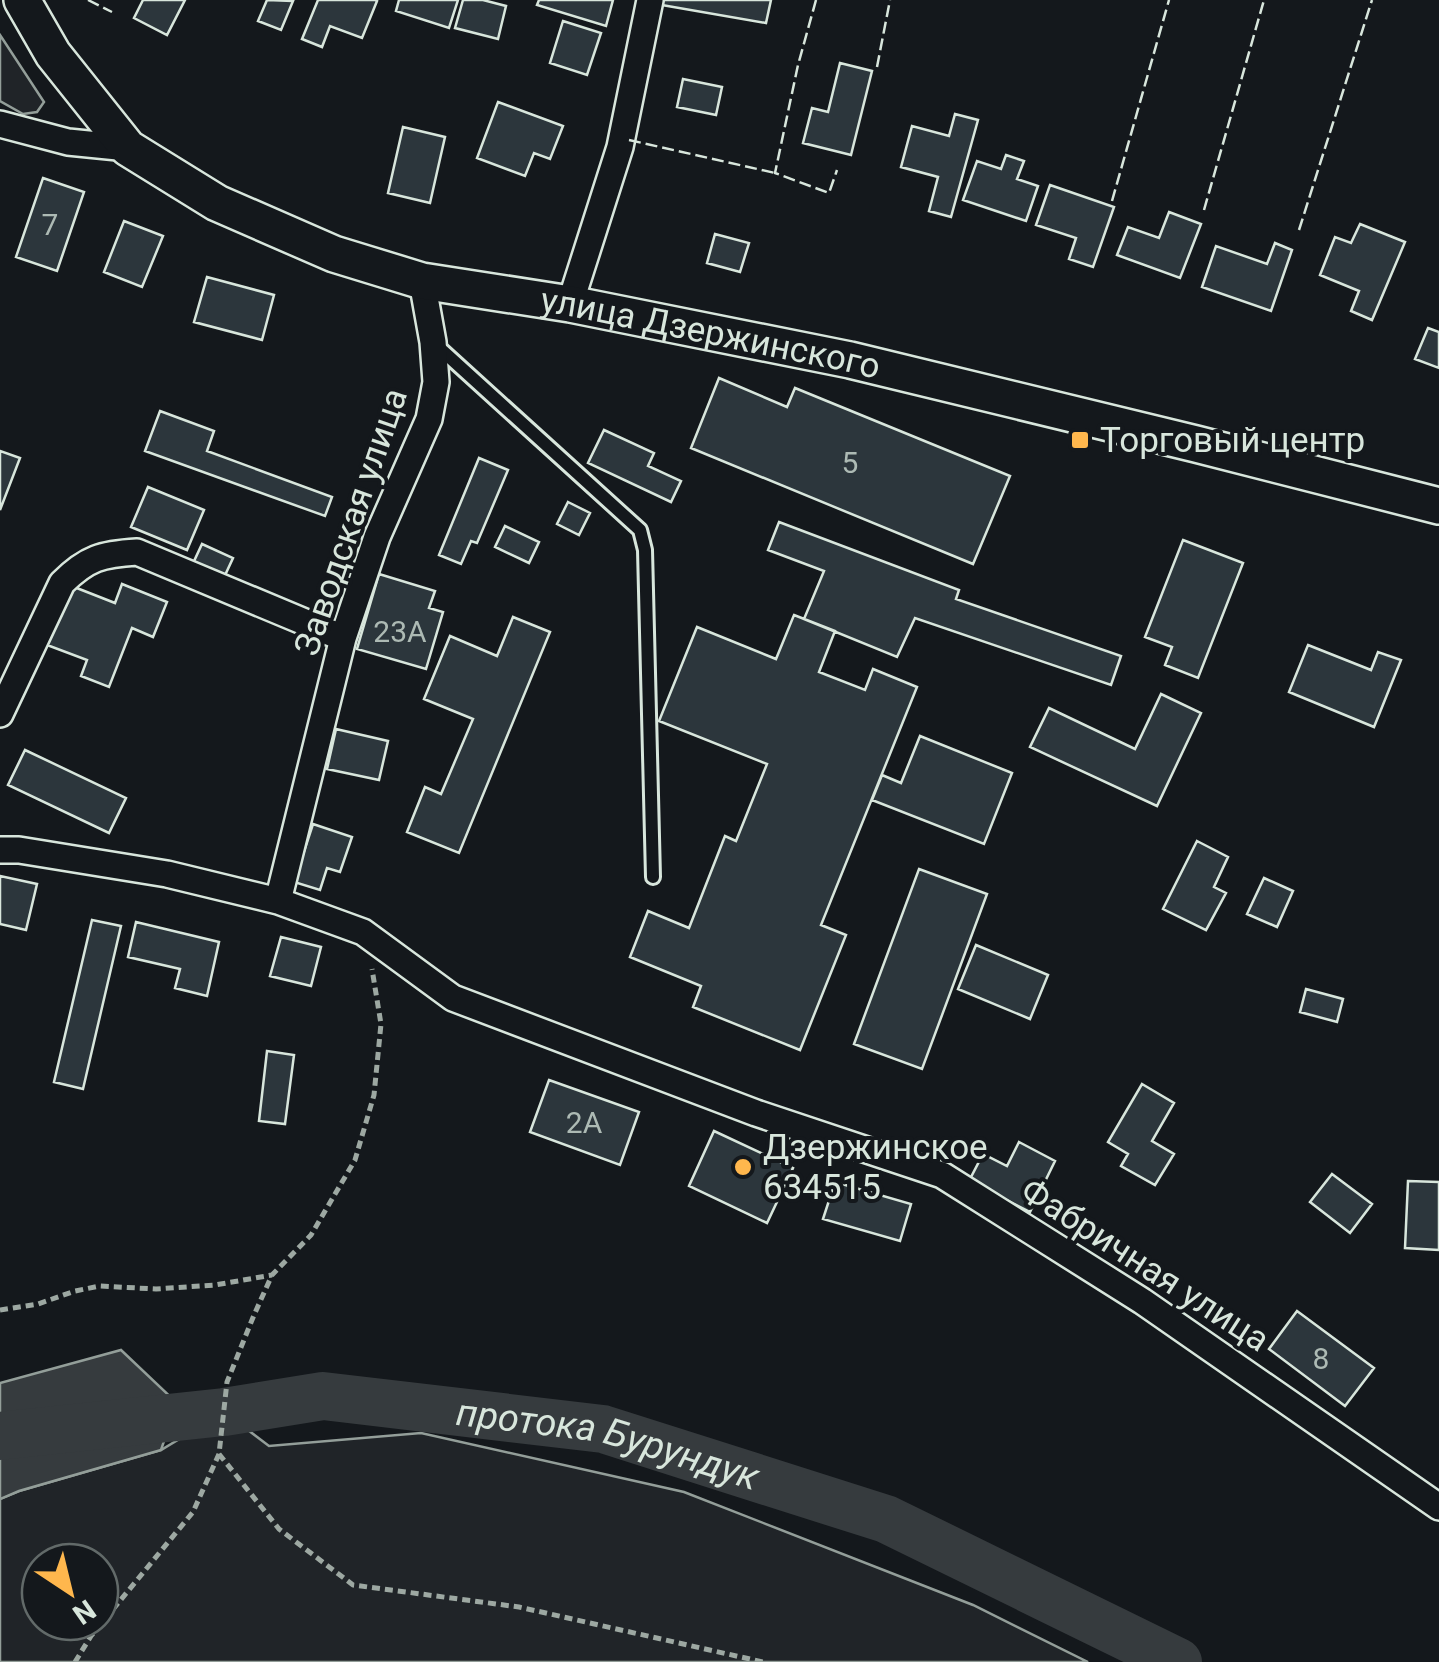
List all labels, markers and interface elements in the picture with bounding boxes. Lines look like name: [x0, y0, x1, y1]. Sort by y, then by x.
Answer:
house number: 7: [42, 207, 58, 242]
street label: улица Дзержинского: [538, 279, 884, 387]
street label: Заводская улица: [286, 383, 416, 661]
place label: Торговый центр: [1100, 420, 1365, 461]
marker: Торговый центр: [1069, 429, 1091, 451]
house number: 5: [842, 445, 858, 480]
house number: 23А: [373, 614, 427, 649]
house number: 2А: [566, 1105, 603, 1140]
place label: Дзержинское 634515: [763, 1127, 988, 1208]
marker: Дзержинское 634515: [732, 1156, 754, 1178]
street label: Фабричная улица: [1013, 1170, 1277, 1360]
house number: 8: [1313, 1341, 1329, 1376]
water label: протока Бурундук: [454, 1390, 765, 1499]
north arrow: [20, 1542, 120, 1642]
text: N: [66, 1593, 102, 1631]

